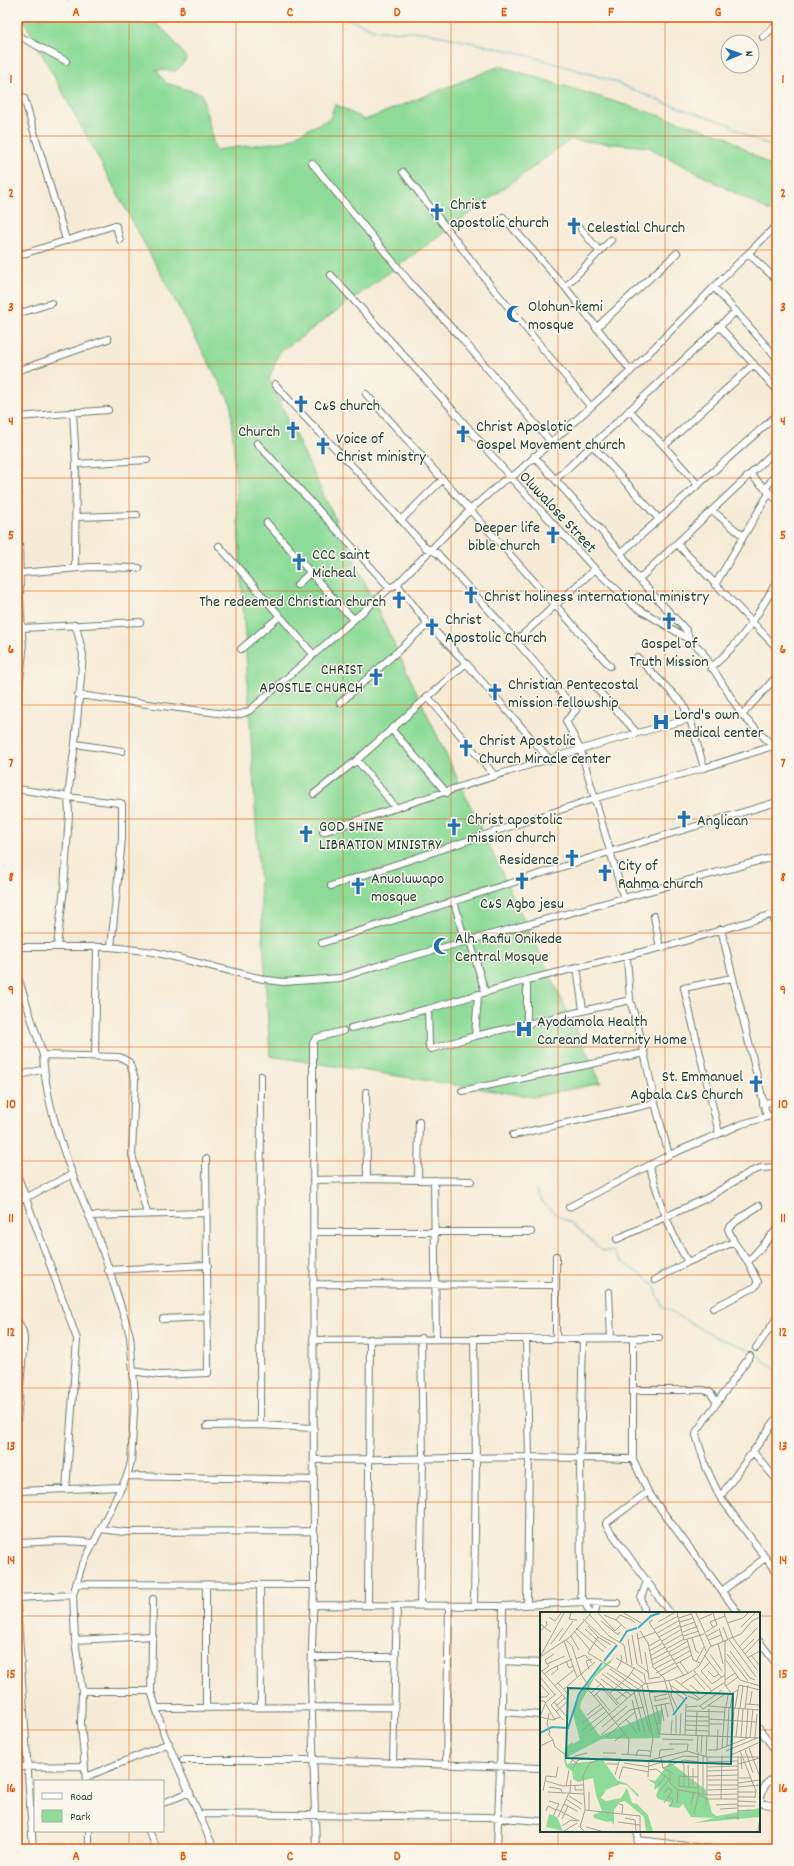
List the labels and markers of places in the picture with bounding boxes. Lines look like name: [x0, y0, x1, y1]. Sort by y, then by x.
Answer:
place label: Christ apostolic church: [450, 194, 549, 235]
church icon: Christ apostolic church: [427, 202, 447, 222]
church icon: Celestial Church: [564, 216, 584, 236]
place label: Celestial Church: [587, 217, 685, 240]
place label: Olohun-kemi mosque: [528, 296, 603, 337]
mosque icon: Olohun-kemi mosque: [505, 304, 525, 324]
church icon: C&S church: [291, 394, 311, 414]
place label: C&S church: [314, 395, 380, 418]
place label: Christ Aposlotic Gospel Movement church: [476, 416, 625, 457]
church icon: Church: [283, 420, 303, 440]
place label: Church: [238, 421, 280, 444]
church icon: Christ Aposlotic Gospel Movement church: [453, 424, 473, 444]
place label: Voice of Christ ministry: [336, 428, 426, 469]
church icon: Voice of Christ ministry: [313, 436, 333, 456]
place label: Deeper life bible church: [468, 517, 540, 558]
church icon: Deeper life bible church: [543, 525, 563, 545]
place label: CCC saint Micheal: [312, 544, 370, 585]
church icon: CCC saint Micheal: [289, 552, 309, 572]
church icon: Christ holiness international ministry: [461, 585, 481, 605]
place label: Christ holiness international ministry: [484, 586, 709, 609]
church icon: The redeemed Christian church: [389, 590, 409, 610]
place label: The redeemed Christian church: [199, 591, 386, 614]
place label: Christ Apostolic Church: [445, 609, 547, 650]
church icon: Gospel of Truth Mission: [659, 611, 679, 631]
church icon: Christ Apostolic Church: [422, 617, 442, 637]
place label: Gospel of Truth Mission: [629, 633, 709, 674]
place label: CHRIST APOSTLE CHURCH: [259, 659, 364, 700]
church icon: CHRIST APOSTLE CHURCH: [366, 667, 386, 687]
place label: Christian Pentecostal mission fellowship: [508, 674, 639, 715]
church icon: Christian Pentecostal mission fellowship: [485, 682, 505, 702]
place label: Lord's own medical center: [674, 704, 764, 745]
hospital icon: Lord's own medical center: [651, 712, 671, 732]
place label: Christ Apostolic Church Miracle center: [479, 730, 611, 771]
church icon: Christ Apostolic Church Miracle center: [456, 738, 476, 758]
place label: Christ apostolic mission church: [467, 809, 562, 850]
church icon: Anglican: [674, 809, 694, 829]
place label: Anglican: [697, 810, 748, 833]
place label: GOD SHINE LIBRATION MINISTRY: [319, 816, 442, 857]
church icon: Christ apostolic mission church: [444, 817, 464, 837]
church icon: GOD SHINE LIBRATION MINISTRY: [296, 824, 316, 844]
church icon: Residence: [562, 848, 582, 868]
place label: Residence: [499, 849, 559, 872]
place label: City of Rahma church: [618, 855, 703, 896]
church icon: City of Rahma church: [595, 863, 615, 883]
place label: Anuoluwapo mosque: [371, 868, 444, 909]
church icon: C&S Agbo jesu: [512, 871, 532, 891]
church icon: Anuoluwapo mosque: [348, 876, 368, 896]
place label: C&S Agbo jesu: [480, 893, 564, 916]
place label: Alh. Rafiu Onikede Central Mosque: [455, 928, 562, 969]
mosque icon: Alh. Rafiu Onikede Central Mosque: [432, 936, 452, 956]
place label: Ayodamola Health Careand Maternity Home: [537, 1011, 687, 1052]
hospital icon: Ayodamola Health Careand Maternity Home: [514, 1019, 534, 1039]
place label: St. Emmanuel Agbala C&S Church: [630, 1066, 743, 1107]
church icon: St. Emmanuel Agbala C&S Church: [746, 1074, 766, 1094]

